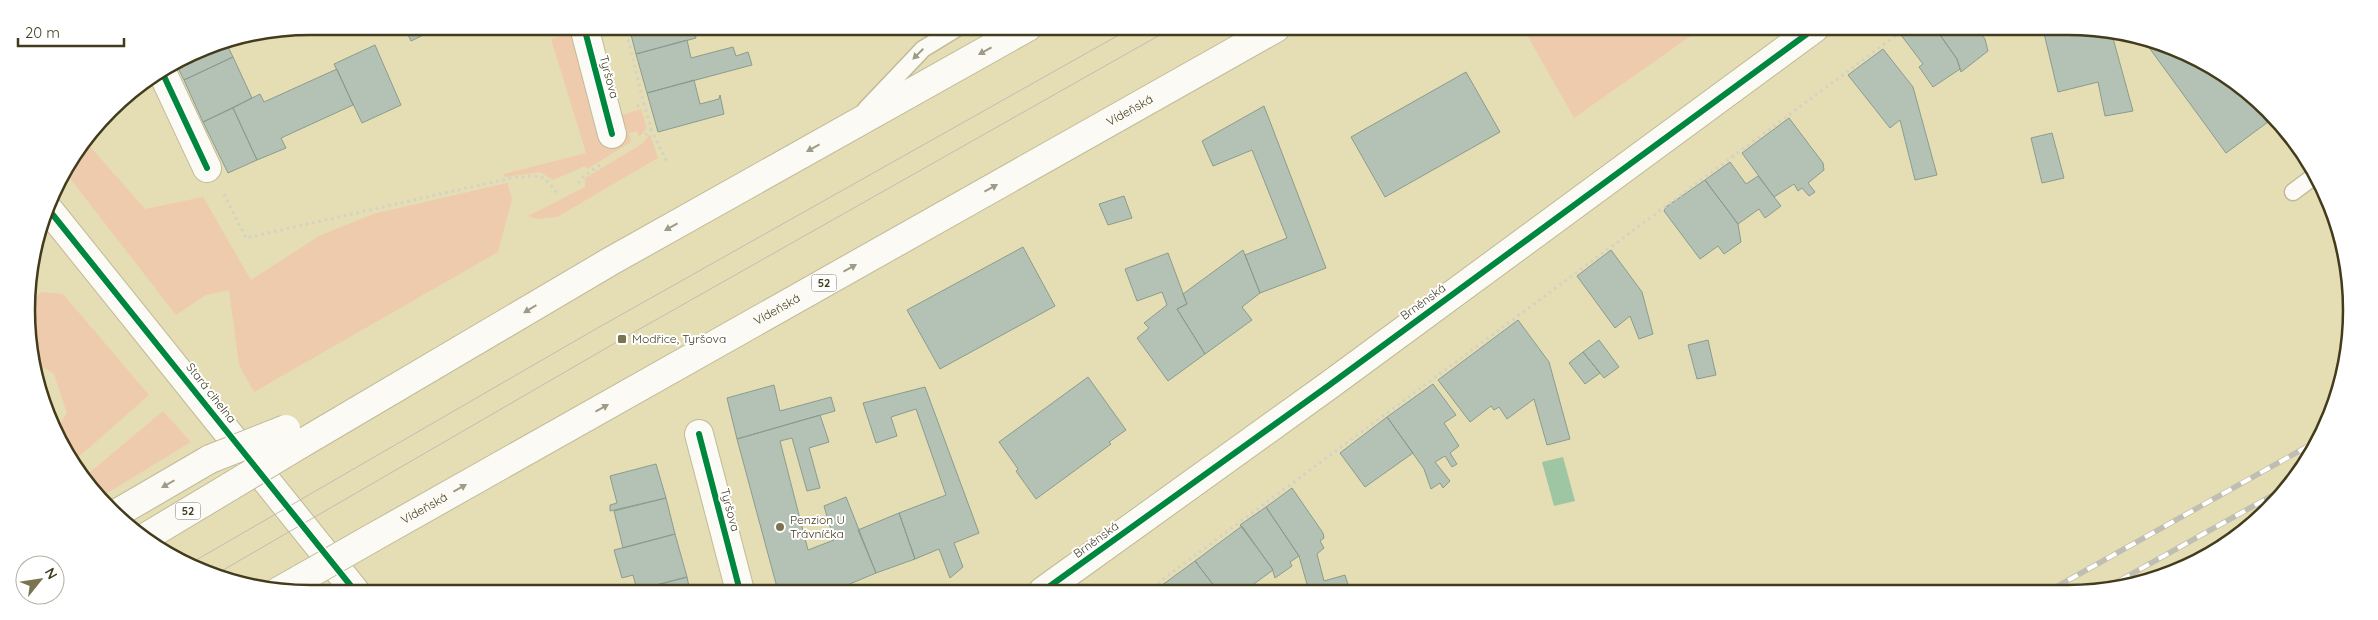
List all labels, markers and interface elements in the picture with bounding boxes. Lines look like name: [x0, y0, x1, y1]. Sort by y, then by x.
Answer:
scale bar: [18, 15, 124, 47]
text: 20 m: [25, 23, 60, 42]
one-way arrow: [978, 47, 992, 55]
one-way arrow: [913, 48, 925, 60]
street label: Tyršova: [597, 54, 622, 100]
street label: Vídeňská: [1104, 91, 1155, 129]
one-way arrow: [806, 144, 820, 152]
one-way arrow: [984, 184, 999, 192]
one-way arrow: [664, 223, 678, 232]
one-way arrow: [842, 264, 857, 272]
road number: 52: [812, 274, 836, 292]
street label: Brněnská: [1397, 280, 1448, 323]
street label: Vídeňská: [751, 290, 803, 328]
one-way arrow: [524, 304, 537, 313]
place label: Modřice, Tyršova: [632, 331, 726, 346]
marker: Modřice, Tyršova: [616, 333, 628, 345]
street label: Stará cihelna: [183, 360, 240, 426]
one-way arrow: [595, 404, 608, 413]
one-way arrow: [160, 480, 175, 488]
one-way arrow: [453, 484, 467, 492]
street label: Tyršova: [718, 487, 743, 533]
street label: Vídeňská: [398, 489, 450, 527]
road number: 52: [176, 502, 200, 520]
place label: Penzion U Trávníčka: [790, 512, 845, 541]
street label: Brněnská: [1070, 518, 1121, 561]
marker: Penzion U Trávníčka: [774, 521, 786, 533]
north arrow: [15, 555, 65, 605]
text: N: [41, 565, 62, 582]

